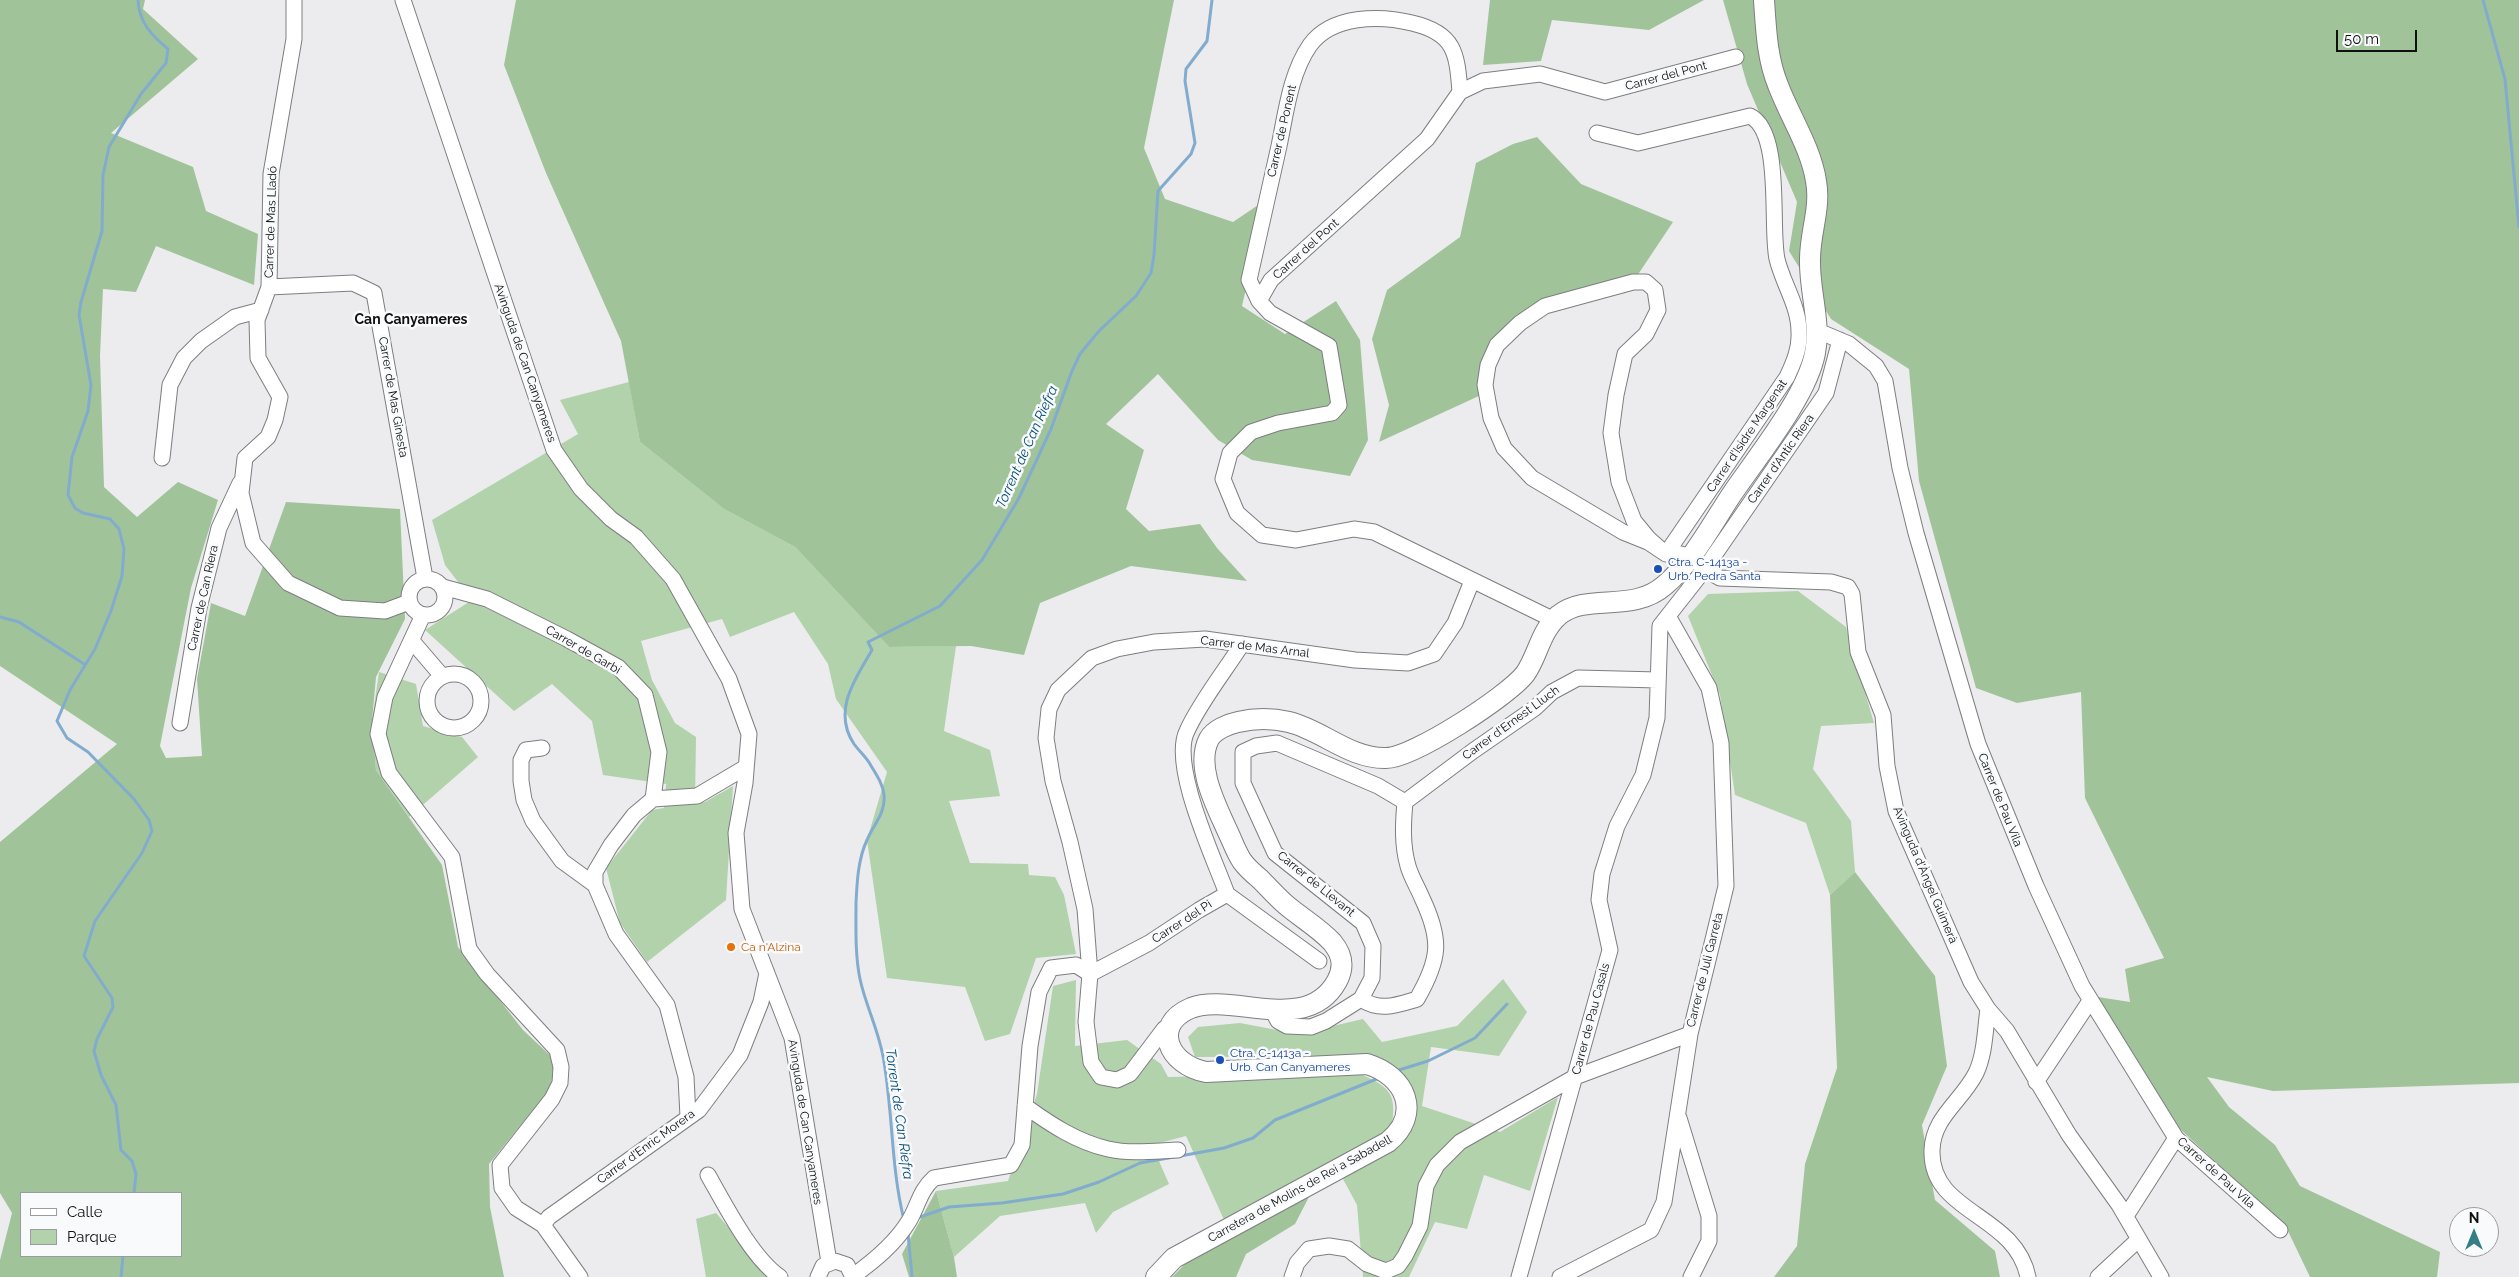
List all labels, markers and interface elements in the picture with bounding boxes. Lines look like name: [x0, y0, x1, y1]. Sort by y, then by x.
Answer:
scale bar: [2339, 20, 2420, 52]
text: 50 m: [2344, 30, 2379, 48]
street label: Carrer del Pont: [1624, 58, 1708, 94]
street label: Carrer de Ponent: [1264, 83, 1300, 179]
street label: Carrer de Mas Lladó: [262, 166, 280, 278]
street label: Carrer del Pont: [1270, 216, 1342, 282]
street label: Avinguda de Can Canyameres: [491, 282, 559, 444]
district label: Can Canyameres: [354, 312, 468, 328]
street label: Carrer de Mas Ginesta: [375, 336, 411, 458]
street label: Carrer d'Isidre Margenat: [1704, 377, 1790, 495]
water label: Torrent de Can Riefra: [992, 383, 1062, 511]
street label: Carrer d'Antic Riera: [1745, 412, 1817, 506]
street label: Carrer de Can Riera: [185, 544, 221, 652]
place label: Ctra. C-1413a - Urb. Pedra Santa: [1668, 555, 1761, 583]
marker: Ctra. C-1413a - Urb. Pedra Santa: [1652, 563, 1664, 575]
street label: Carrer de Garbí: [543, 623, 623, 677]
street label: Carrer de Mas Arnal: [1200, 633, 1310, 661]
street label: Carrer d'Ernest Lluch: [1460, 683, 1562, 763]
street label: Carrer de Pau Vila: [1975, 751, 2025, 849]
street label: Avinguda d'Àngel Guimerà: [1890, 804, 1960, 946]
street label: Carrer de Llevant: [1274, 848, 1358, 920]
street label: Carrer del Pi: [1149, 897, 1215, 947]
street label: Carrer de Juli Garreta: [1684, 911, 1726, 1029]
place label: Ca n'Alzina: [741, 940, 801, 954]
marker: Ca n'Alzina: [725, 941, 737, 953]
street label: Carrer de Pau Casals: [1569, 962, 1613, 1076]
street label: Avinguda de Can Canyameres: [785, 1038, 825, 1206]
place label: Ctra. C-1413a - Urb. Can Canyameres: [1230, 1046, 1350, 1074]
water label: Torrent de Can Riefra: [881, 1047, 917, 1181]
marker: Ctra. C-1413a - Urb. Can Canyameres: [1214, 1054, 1226, 1066]
street label: Carrer d'Enric Morera: [594, 1107, 698, 1187]
street label: Carretera de Molins de Rei a Sabadell: [1206, 1132, 1394, 1246]
street label: Carrer de Pau Vila: [2174, 1134, 2258, 1212]
legend: [20, 1192, 182, 1257]
text: Calle: [67, 1203, 102, 1221]
north arrow: [2449, 1207, 2499, 1257]
text: N: [2469, 1210, 2479, 1226]
text: Parque: [67, 1228, 116, 1246]

